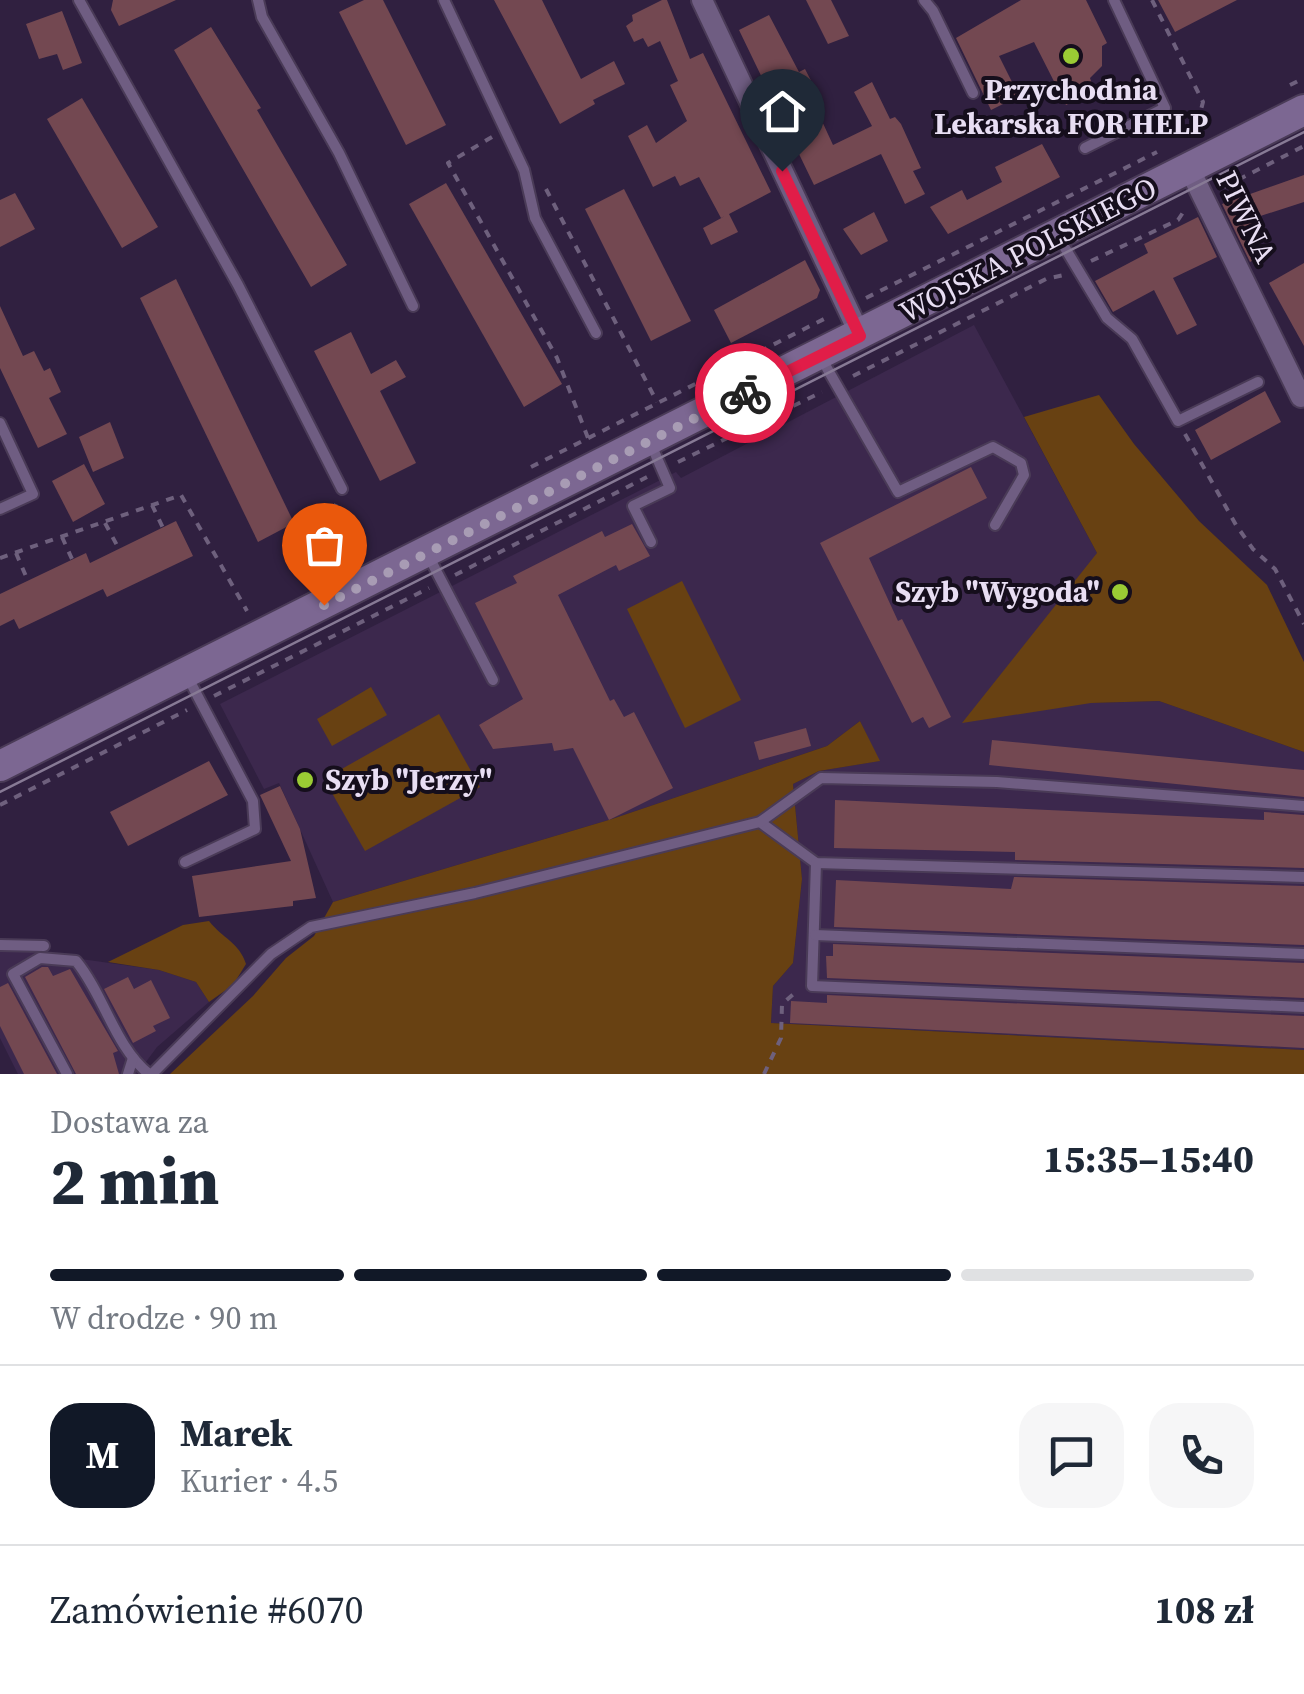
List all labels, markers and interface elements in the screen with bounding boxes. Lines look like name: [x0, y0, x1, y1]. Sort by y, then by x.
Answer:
marker: Przychodnia Lekarska FOR HELP: [1060, 45, 1082, 67]
pin: [740, 69, 825, 172]
place label: Przychodnia Lekarska FOR HELP: [934, 69, 1208, 144]
icon: home: [755, 84, 810, 139]
street label: PIWNA: [1207, 164, 1286, 270]
street label: WOJSKA POLSKIEGO: [892, 167, 1163, 332]
courier: [695, 343, 795, 443]
icon: bike: [718, 366, 773, 421]
pin: [282, 503, 367, 606]
icon: bag: [297, 518, 352, 573]
place label: Szyb "Wygoda": [895, 571, 1100, 612]
marker: Szyb "Wygoda": [1109, 581, 1131, 603]
place label: Szyb "Jerzy": [325, 759, 492, 800]
marker: Szyb "Jerzy": [294, 769, 316, 791]
text: Dostawa za: [50, 1100, 209, 1144]
text: 15:35–15:40: [1043, 1133, 1254, 1185]
text: 2 min: [50, 1137, 220, 1226]
text: W drodze · 90 m: [50, 1296, 278, 1340]
button: chat: [1019, 1403, 1124, 1508]
button: phone: [1149, 1403, 1254, 1508]
text: Marek: [180, 1407, 292, 1459]
text: M: [85, 1429, 120, 1481]
text: Kurier · 4.5: [180, 1459, 338, 1503]
text: Zamówienie #6070: [50, 1584, 364, 1636]
text: 108 zł: [1154, 1584, 1254, 1636]

